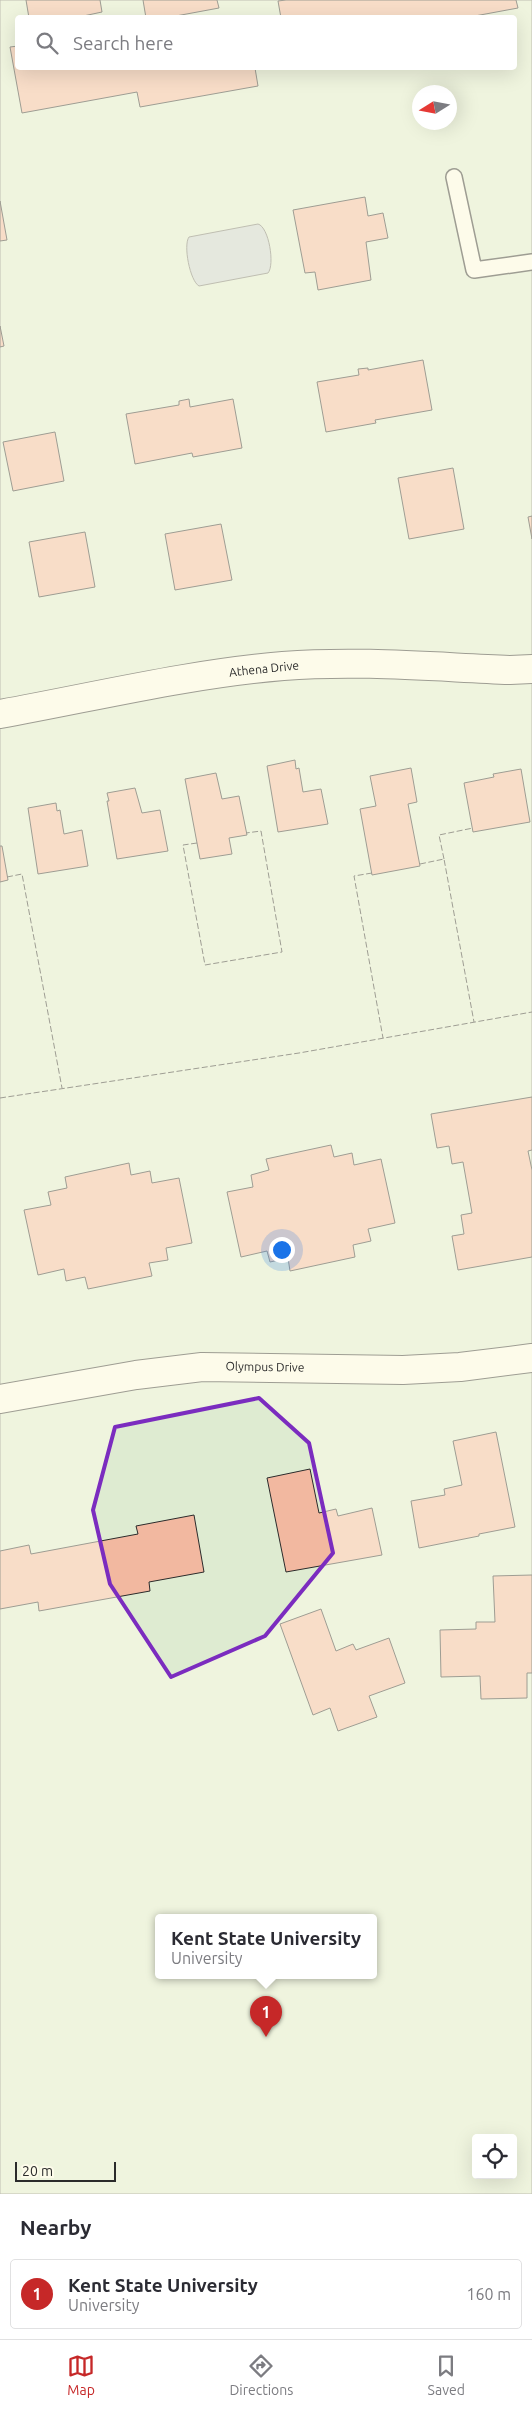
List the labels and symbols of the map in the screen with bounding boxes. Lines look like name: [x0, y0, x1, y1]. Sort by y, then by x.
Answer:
north arrow: [412, 85, 457, 130]
street label: Athena Drive: [228, 658, 300, 679]
your location: [269, 1237, 295, 1263]
street label: Olympus Drive: [226, 1359, 305, 1374]
pin: 1: [250, 1996, 282, 2037]
scale bar: [15, 2159, 116, 2182]

